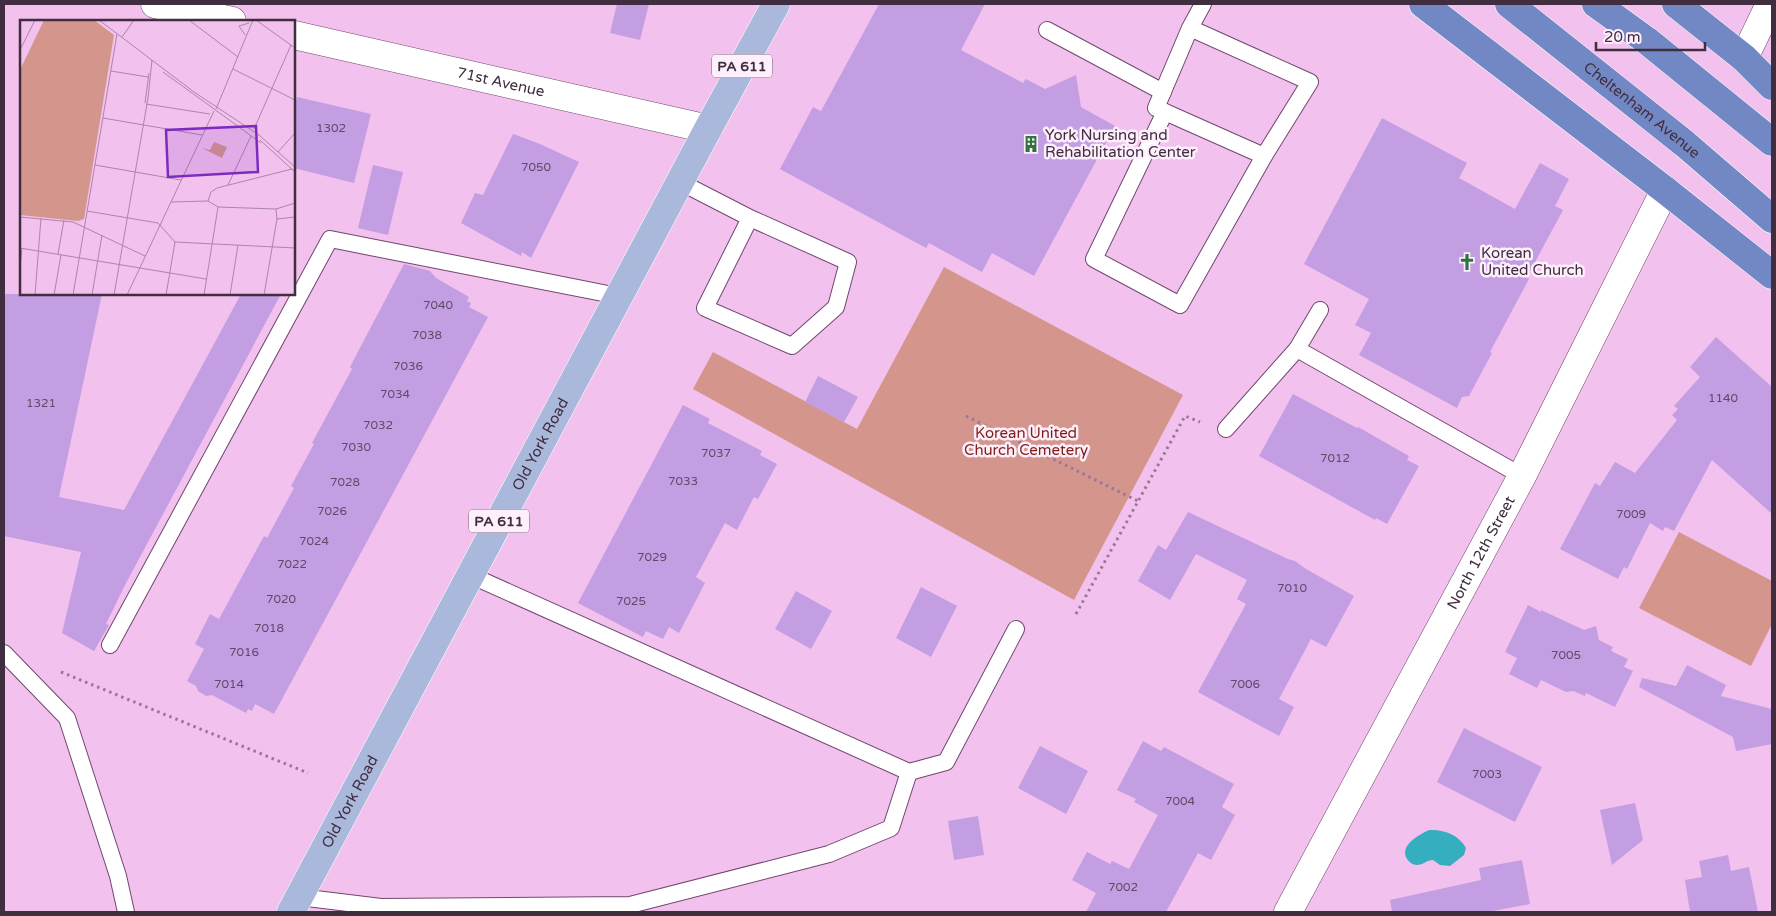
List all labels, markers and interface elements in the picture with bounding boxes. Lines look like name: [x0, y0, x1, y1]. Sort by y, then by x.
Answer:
inset map: [20, 20, 295, 295]
scale bar: [1596, 20, 1705, 52]
text: 20 m: [1604, 28, 1641, 46]
road number: PA 611: [712, 54, 772, 78]
street label: Cheltenham Avenue: [1580, 58, 1704, 162]
street label: 71st Avenue: [455, 63, 546, 101]
house number: 1302: [316, 121, 346, 135]
place label: York Nursing and Rehabilitation Center: [1045, 126, 1196, 161]
building icon: York Nursing and Rehabilitation Center: [1021, 134, 1041, 154]
house number: 7050: [521, 160, 552, 174]
place label: Korean United Church: [1481, 244, 1584, 279]
church icon: Korean United Church: [1457, 252, 1477, 272]
house number: 7040: [423, 298, 454, 312]
house number: 7038: [412, 328, 442, 342]
house number: 7036: [393, 359, 423, 373]
house number: 7034: [380, 387, 411, 401]
house number: 1140: [1708, 391, 1739, 405]
street label: Old York Road: [508, 395, 572, 494]
house number: 1321: [26, 396, 56, 410]
house number: 7032: [363, 418, 393, 432]
park label: Korean United Church Cemetery: [964, 424, 1088, 459]
house number: 7030: [341, 440, 372, 454]
house number: 7037: [701, 446, 731, 460]
house number: 7012: [1320, 451, 1350, 465]
house number: 7033: [668, 474, 698, 488]
house number: 7028: [330, 475, 360, 489]
street label: North 12th Street: [1443, 492, 1519, 612]
house number: 7026: [317, 504, 347, 518]
house number: 7009: [1616, 507, 1646, 521]
road number: PA 611: [469, 510, 529, 532]
house number: 7024: [299, 534, 330, 548]
house number: 7029: [637, 550, 667, 564]
house number: 7022: [277, 557, 307, 571]
house number: 7010: [1277, 581, 1308, 595]
house number: 7020: [266, 592, 297, 606]
house number: 7025: [616, 594, 646, 608]
house number: 7018: [254, 621, 284, 635]
house number: 7016: [229, 645, 259, 659]
house number: 7005: [1551, 648, 1581, 662]
house number: 7014: [214, 677, 245, 691]
house number: 7006: [1230, 677, 1260, 691]
street label: Old York Road: [318, 752, 382, 851]
house number: 7003: [1472, 767, 1502, 781]
house number: 7004: [1165, 794, 1196, 808]
house number: 7002: [1108, 880, 1138, 894]

